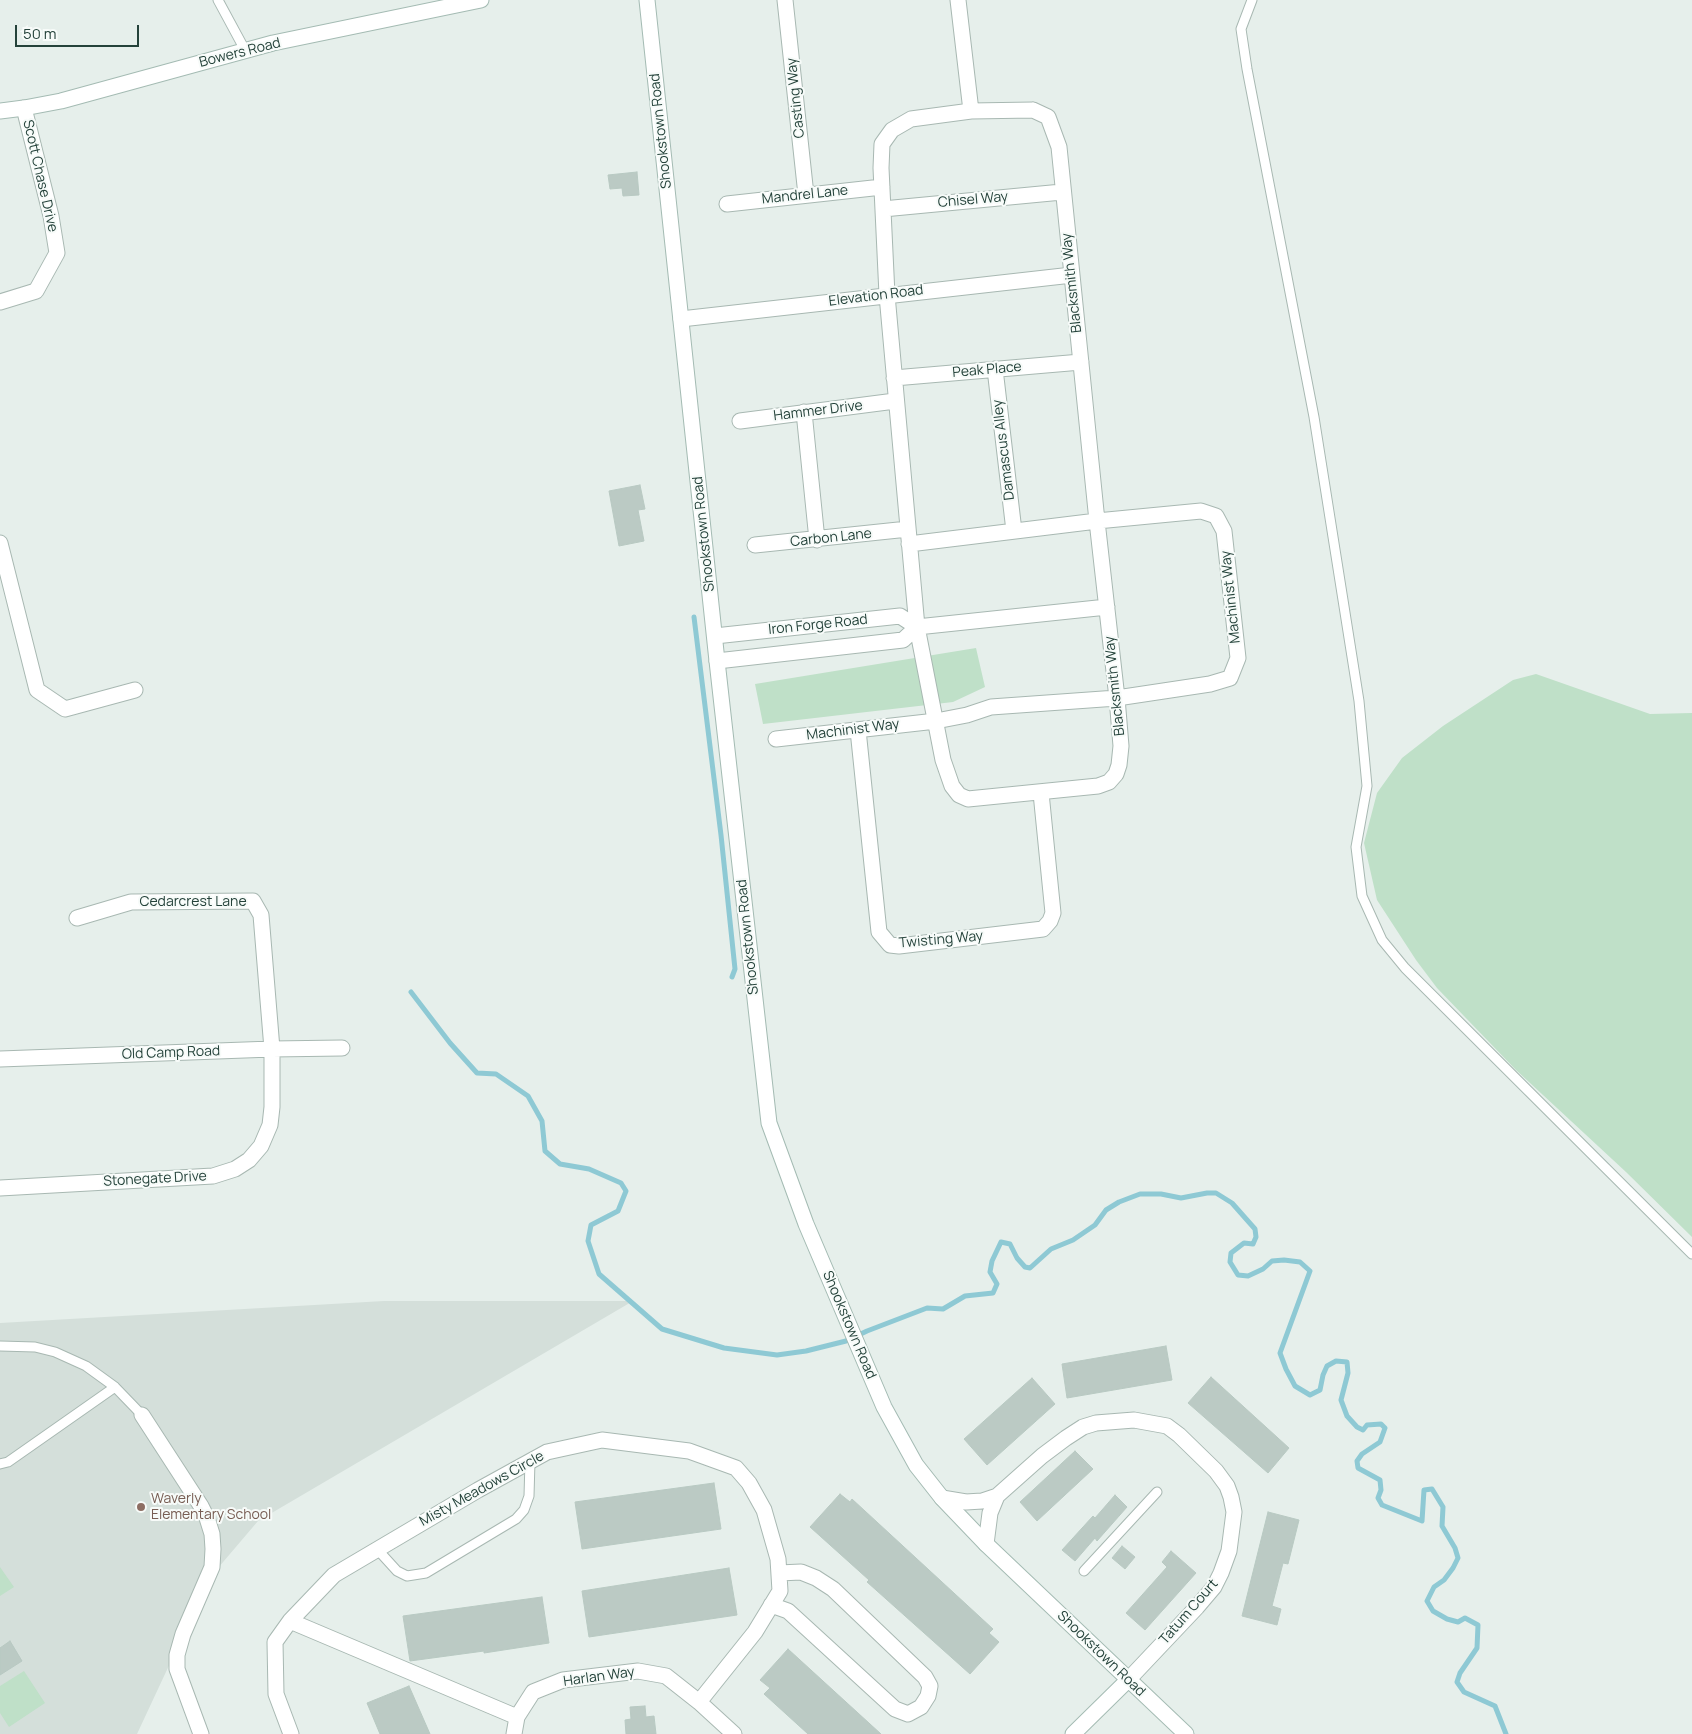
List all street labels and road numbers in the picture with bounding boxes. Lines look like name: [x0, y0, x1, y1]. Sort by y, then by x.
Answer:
street label: Bowers Road: [198, 35, 282, 71]
street label: Casting Way: [783, 57, 809, 139]
street label: Shookstown Road: [647, 72, 675, 190]
street label: Scott Chase Drive: [19, 118, 61, 234]
street label: Mandrel Lane: [761, 182, 849, 208]
street label: Chisel Way: [937, 189, 1009, 211]
street label: Blacksmith Way: [1058, 232, 1086, 334]
street label: Elevation Road: [828, 282, 924, 310]
street label: Peak Place: [952, 359, 1022, 381]
street label: Hammer Drive: [772, 397, 864, 425]
street label: Damascus Alley: [989, 399, 1019, 501]
street label: Shookstown Road: [690, 475, 718, 593]
street label: Carbon Lane: [789, 525, 873, 551]
street label: Machinist Way: [1218, 550, 1244, 644]
street label: Iron Forge Road: [767, 611, 869, 639]
street label: Blacksmith Way: [1101, 635, 1129, 737]
street label: Machinist Way: [806, 716, 900, 744]
street label: Shookstown Road: [734, 878, 762, 996]
street label: Cedarcrest Lane: [139, 894, 247, 910]
street label: Twisting Way: [898, 928, 984, 952]
street label: Old Camp Road: [122, 1043, 220, 1063]
street label: Stonegate Drive: [103, 1168, 207, 1190]
street label: Shookstown Road: [819, 1268, 879, 1382]
street label: Misty Meadows Circle: [417, 1448, 547, 1530]
street label: Tatum Court: [1156, 1576, 1222, 1648]
street label: Shookstown Road: [1053, 1608, 1149, 1700]
street label: Harlan Way: [562, 1664, 636, 1690]

